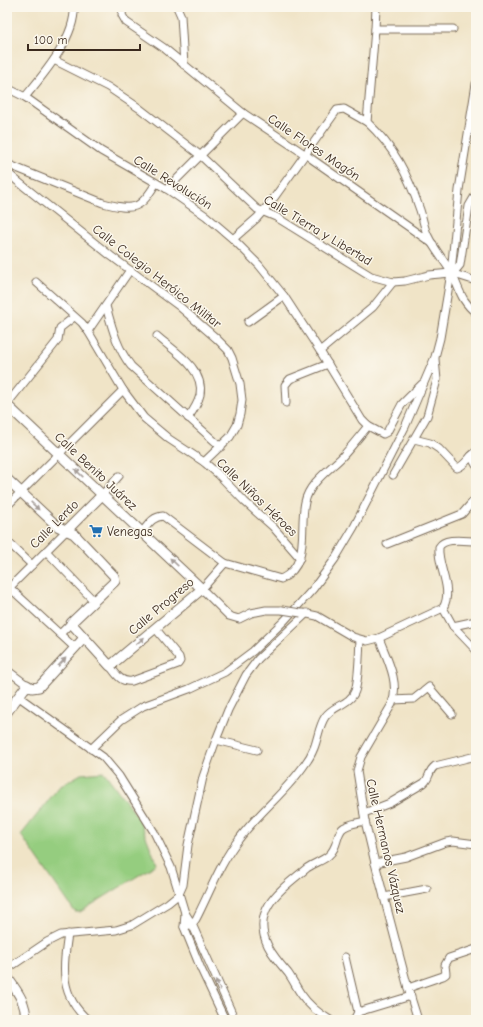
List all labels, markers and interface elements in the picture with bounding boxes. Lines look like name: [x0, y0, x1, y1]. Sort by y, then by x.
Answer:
scale bar: [28, 26, 140, 52]
text: 100 m: [34, 33, 67, 47]
street label: Calle Flores Magón: [265, 111, 363, 183]
street label: Calle Revolución: [131, 152, 215, 212]
street label: Calle Tierra y Libertad: [261, 192, 375, 268]
street label: Calle Colegio Heróico Militar: [90, 221, 225, 331]
street label: Calle Benito Juárez: [52, 429, 140, 513]
street label: Calle Niños Héroes: [214, 455, 300, 539]
one-way arrow: [74, 468, 84, 478]
street label: Calle Lerdo: [27, 496, 82, 551]
one-way arrow: [30, 501, 40, 510]
supermarket icon: Venegas: [88, 523, 104, 539]
place label: Venegas: [107, 524, 152, 539]
one-way arrow: [169, 557, 179, 567]
street label: Calle Progreso: [125, 574, 197, 638]
one-way arrow: [134, 636, 145, 645]
one-way arrow: [57, 657, 67, 667]
street label: Calle Hermanos Vázquez: [363, 777, 409, 915]
one-way arrow: [215, 979, 221, 990]

